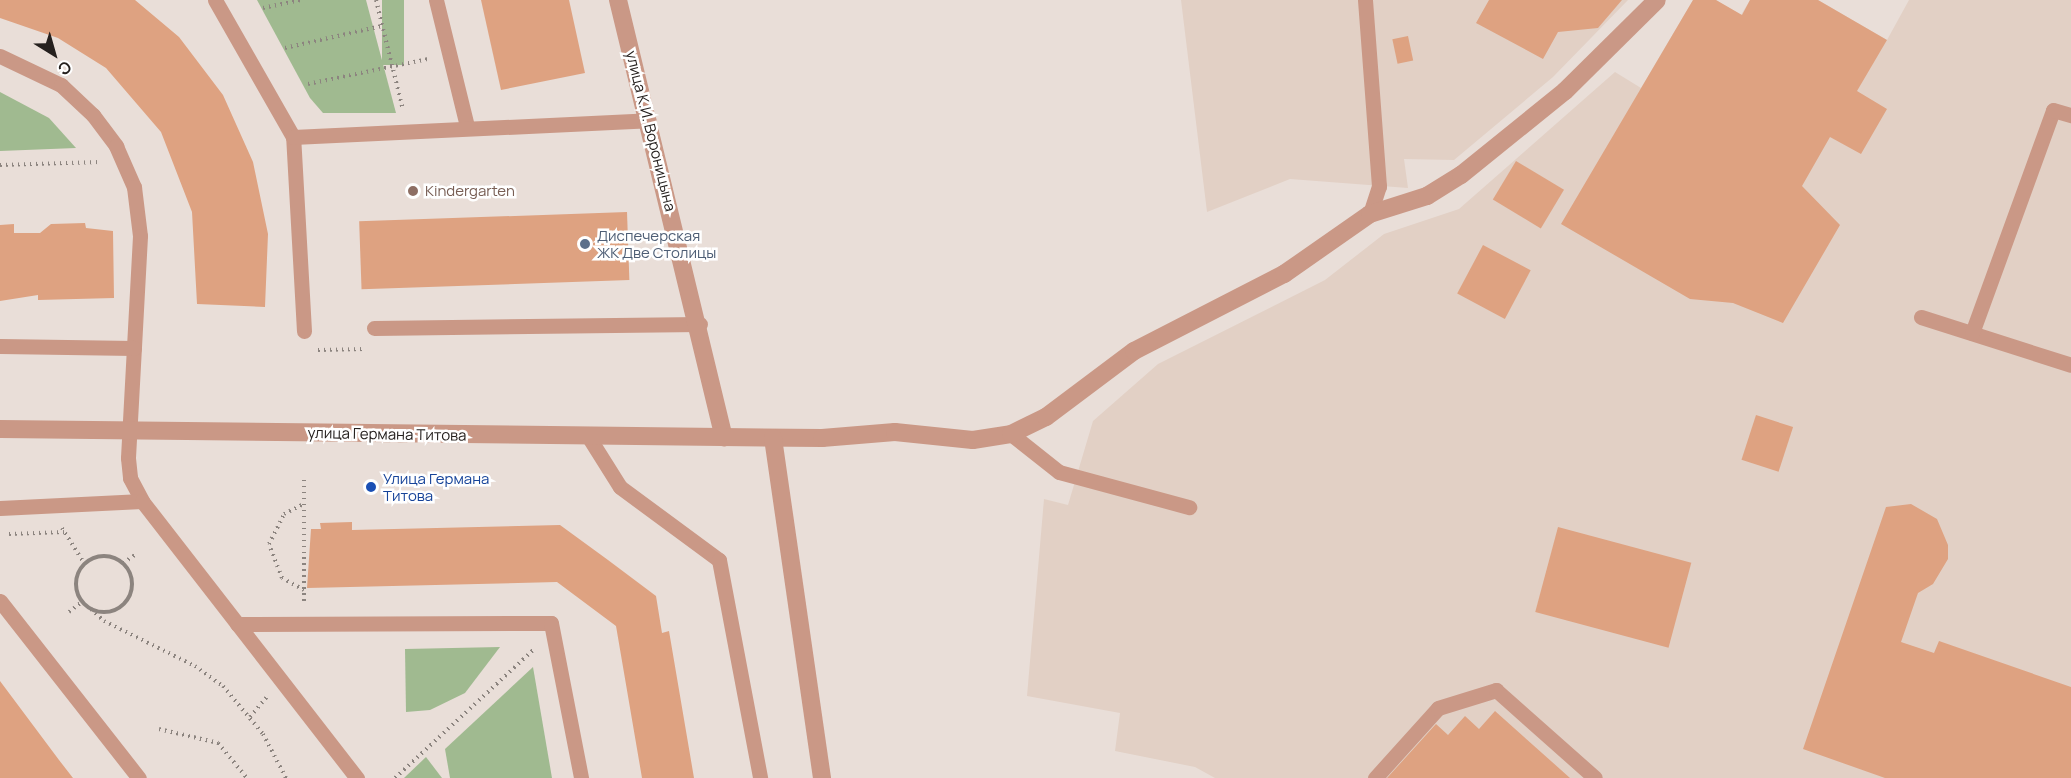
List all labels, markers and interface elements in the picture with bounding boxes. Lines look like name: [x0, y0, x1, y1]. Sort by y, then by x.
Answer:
north arrow: [24, 24, 84, 84]
street label: улица К.И. Вороницына: [622, 49, 680, 213]
text: С: [53, 56, 76, 81]
place label: Kindergarten: [425, 182, 515, 200]
marker: Kindergarten: [406, 184, 420, 198]
place label: Диспечерская ЖК Две Столицы: [597, 226, 717, 261]
marker: Диспечерская ЖК Две Столицы: [578, 237, 592, 251]
street label: улица Германа Титова: [307, 424, 467, 444]
place label: Улица Германа Титова: [383, 469, 489, 504]
marker: Улица Германа Титова: [364, 480, 378, 494]

